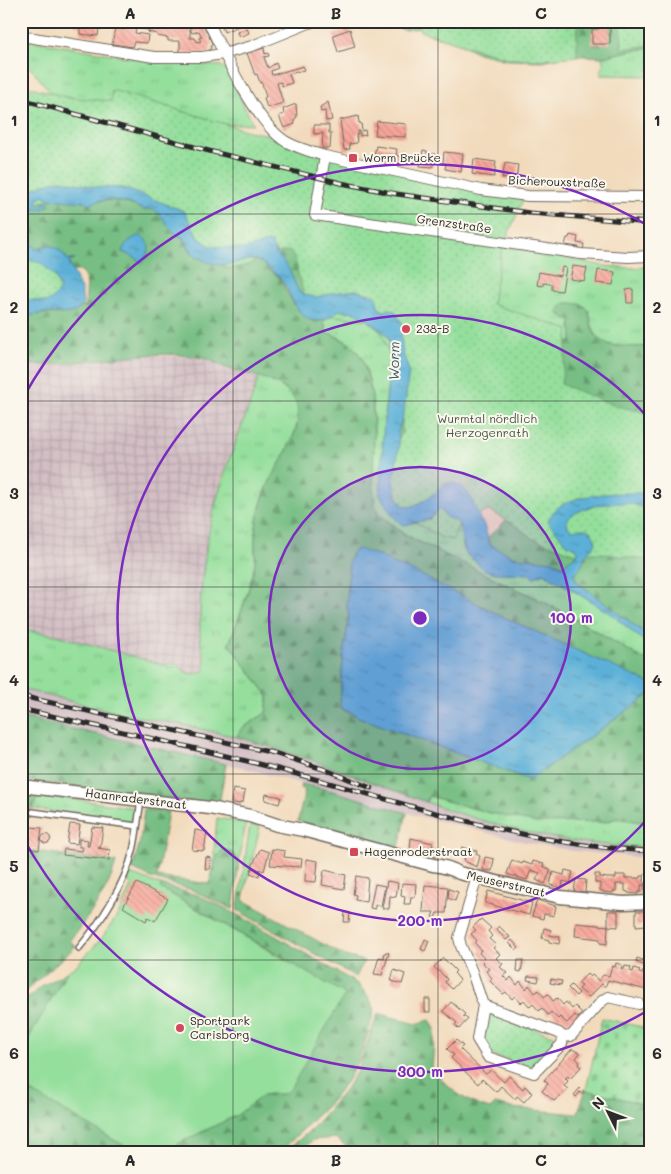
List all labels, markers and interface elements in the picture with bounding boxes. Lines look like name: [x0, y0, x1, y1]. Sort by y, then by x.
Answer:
text: A: [124, 2, 136, 23]
text: B: [331, 2, 341, 23]
text: C: [535, 2, 547, 23]
text: 1: [10, 109, 18, 130]
text: 1: [653, 109, 661, 130]
place label: Worm Brücke: [363, 149, 441, 165]
marker: Worm Brücke: [347, 152, 359, 164]
street label: Bicherouxstraße: [508, 171, 606, 191]
street label: Grenzstraße: [416, 210, 493, 236]
text: 2: [10, 296, 19, 317]
text: 2: [653, 296, 662, 317]
place label: 238-B: [416, 320, 450, 336]
marker: 238-B: [400, 323, 412, 335]
water label: Worm: [384, 341, 403, 381]
park label: Wurmtal nördlich Herzogenrath: [437, 410, 537, 440]
text: 3: [9, 482, 19, 503]
text: 3: [652, 482, 662, 503]
text: 100 m: [549, 607, 593, 627]
centre of rings: [411, 609, 429, 627]
text: 4: [9, 669, 19, 690]
text: 4: [652, 669, 662, 690]
street label: Haanraderstraat: [84, 784, 188, 812]
place label: Hagenroderstraat: [364, 843, 473, 859]
marker: Hagenroderstraat: [348, 846, 360, 858]
text: 5: [9, 855, 19, 876]
text: 5: [652, 855, 662, 876]
street label: Meuserstraat: [465, 866, 547, 900]
text: 200 m: [398, 910, 443, 930]
place label: Sportpark Carisborg: [190, 1012, 250, 1042]
marker: Sportpark Carisborg: [174, 1022, 186, 1034]
text: 6: [9, 1042, 19, 1063]
text: 6: [652, 1042, 662, 1063]
text: 300 m: [397, 1061, 443, 1081]
north arrow: [584, 1086, 634, 1136]
text: N: [587, 1093, 609, 1113]
text: A: [124, 1149, 136, 1170]
text: B: [331, 1149, 341, 1170]
text: C: [535, 1149, 547, 1170]

